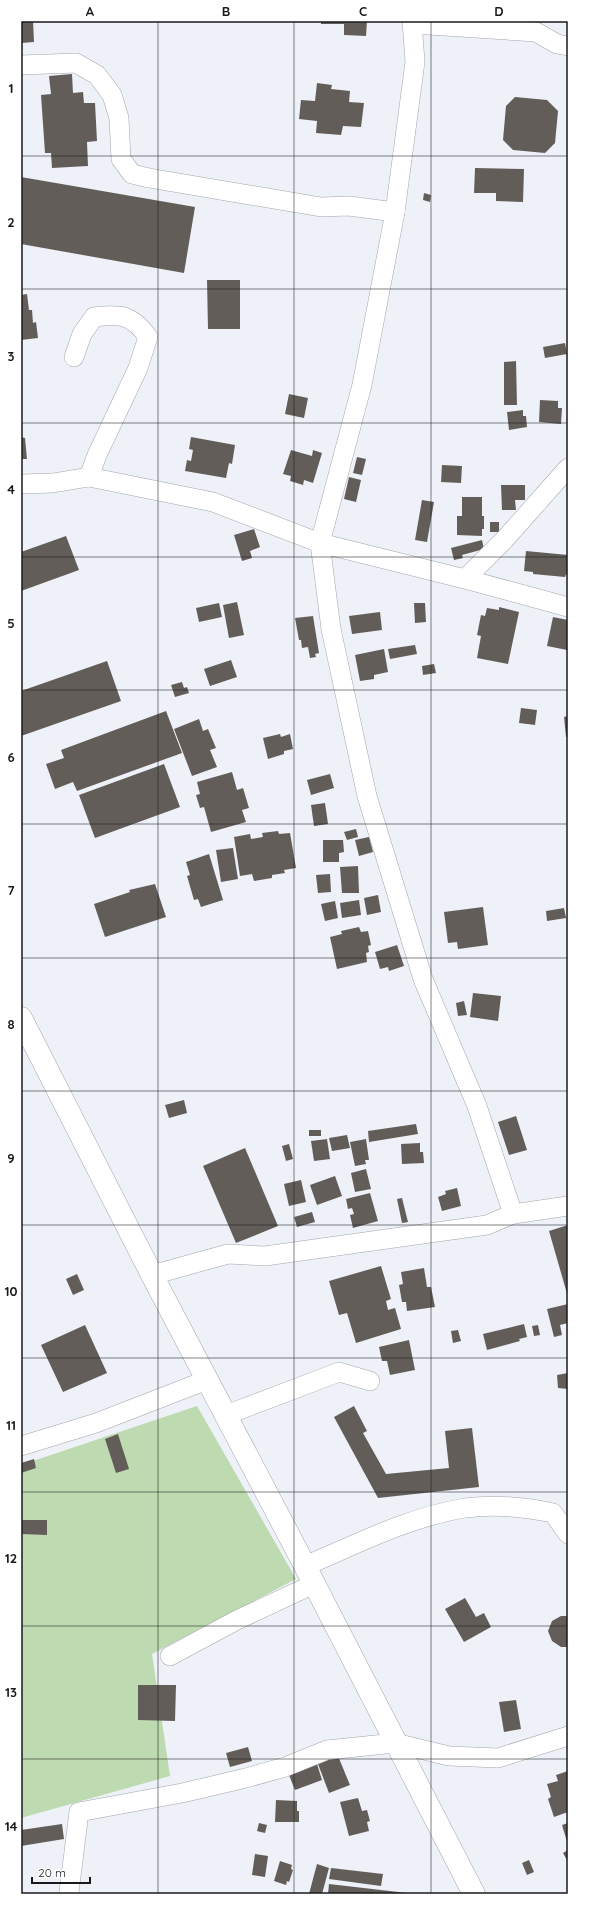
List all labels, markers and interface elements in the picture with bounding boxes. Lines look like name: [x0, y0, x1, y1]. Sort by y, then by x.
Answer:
text: A: [86, 3, 95, 19]
text: B: [222, 3, 230, 19]
text: C: [359, 3, 367, 19]
text: D: [494, 3, 504, 19]
text: 1: [8, 80, 14, 96]
text: 2: [7, 214, 15, 230]
text: 3: [8, 348, 15, 364]
text: 4: [7, 481, 15, 497]
text: 5: [7, 615, 15, 631]
text: 6: [7, 749, 15, 765]
text: 7: [7, 882, 15, 898]
text: 8: [7, 1016, 15, 1032]
text: 9: [7, 1150, 15, 1166]
text: 10: [4, 1283, 18, 1299]
text: 11: [6, 1417, 16, 1433]
text: 12: [5, 1550, 17, 1566]
text: 13: [5, 1684, 17, 1700]
text: 14: [5, 1818, 18, 1834]
scale bar: [32, 1859, 90, 1885]
text: 20 m: [38, 1865, 66, 1880]

